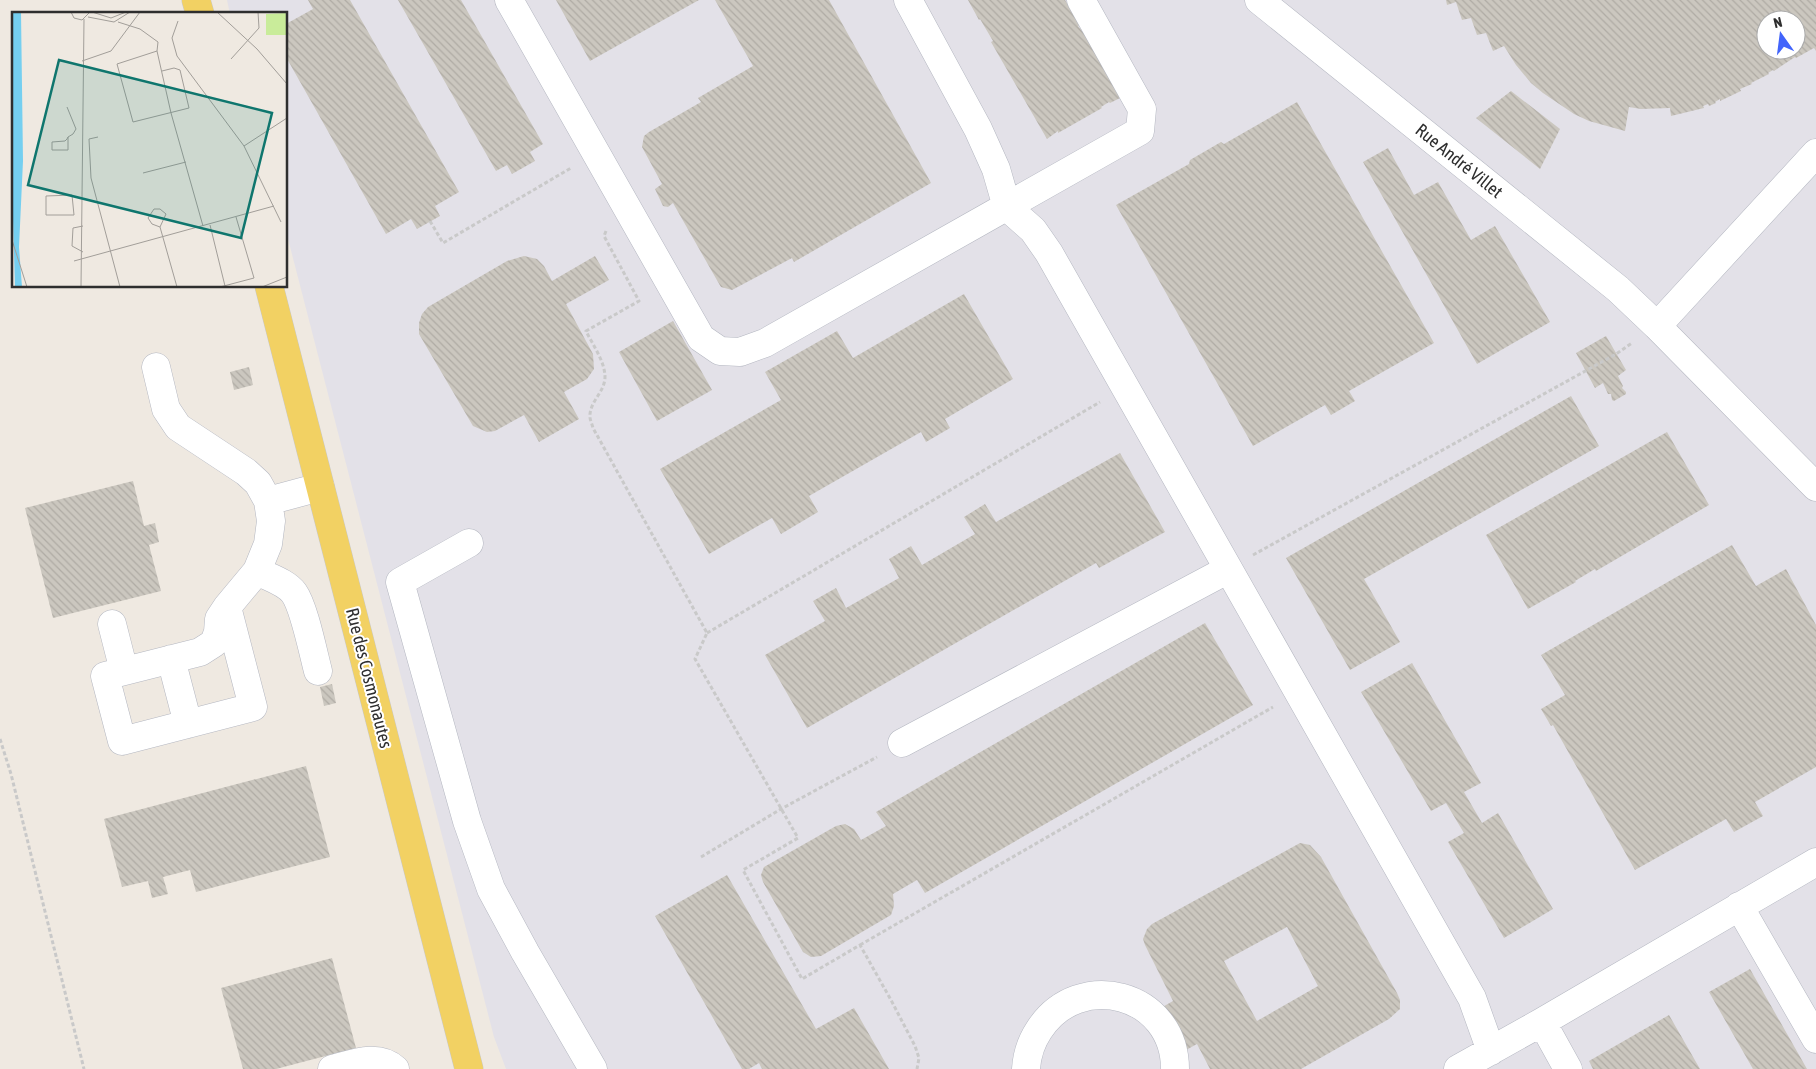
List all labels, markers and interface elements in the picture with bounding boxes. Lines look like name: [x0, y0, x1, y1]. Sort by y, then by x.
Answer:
north arrow: [1756, 10, 1806, 60]
inset map: [12, 12, 288, 288]
text: N: [1772, 14, 1784, 31]
street label: Rue André Villet: [1411, 119, 1507, 202]
street label: Rue des Cosmonautes: [342, 606, 397, 750]

